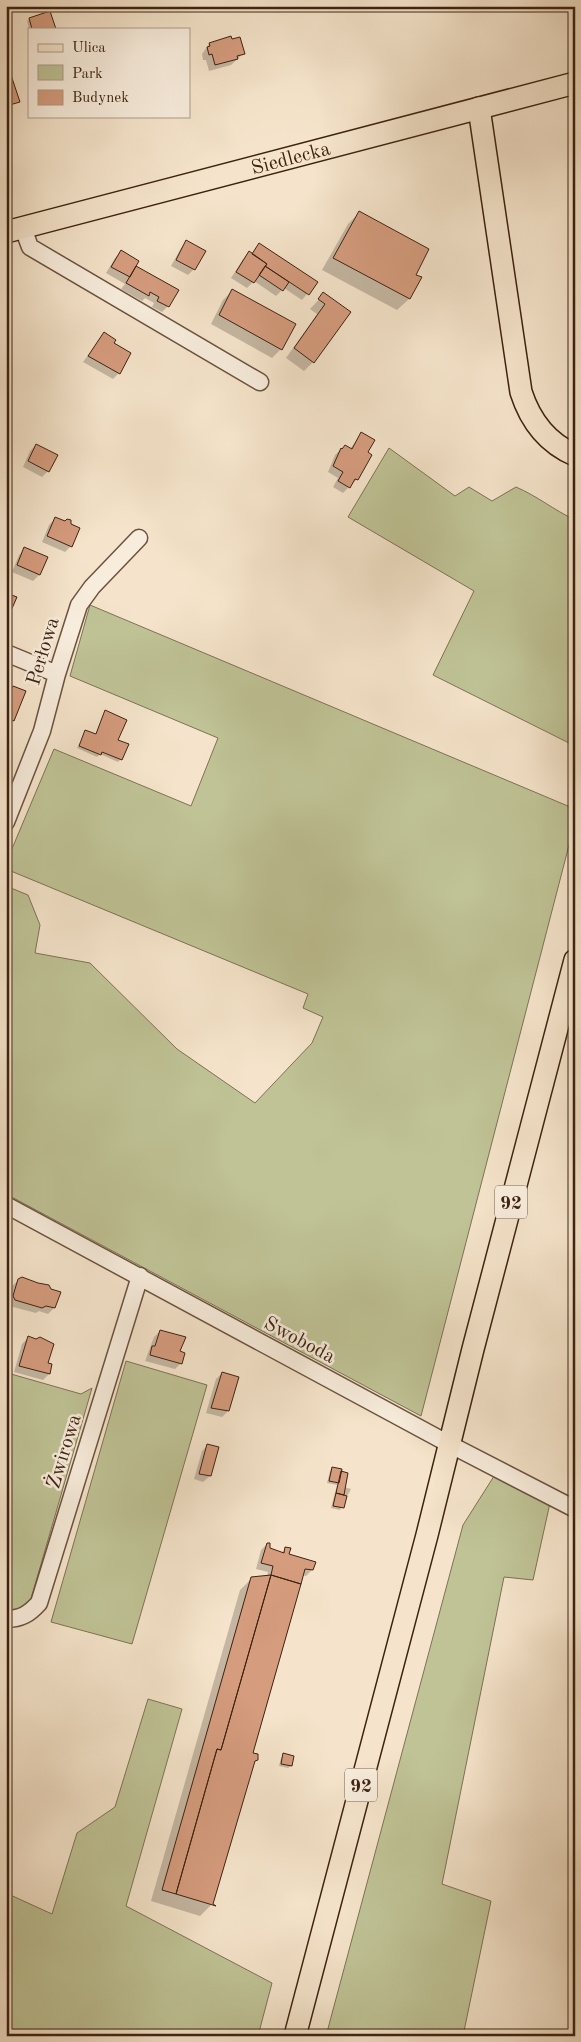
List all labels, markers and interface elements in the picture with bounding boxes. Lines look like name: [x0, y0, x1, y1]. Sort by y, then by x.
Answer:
legend: [28, 28, 190, 118]
text: Ulica: [72, 41, 106, 56]
text: Park: [72, 67, 103, 82]
text: Budynek: [72, 91, 129, 106]
street label: Siedlecka: [249, 139, 333, 179]
street label: Perłowa: [24, 615, 64, 688]
road number: 92: [495, 1186, 527, 1218]
street label: Swoboda: [260, 1314, 338, 1368]
street label: Żwirowa: [42, 1411, 86, 1491]
road number: 92: [345, 1768, 377, 1802]

